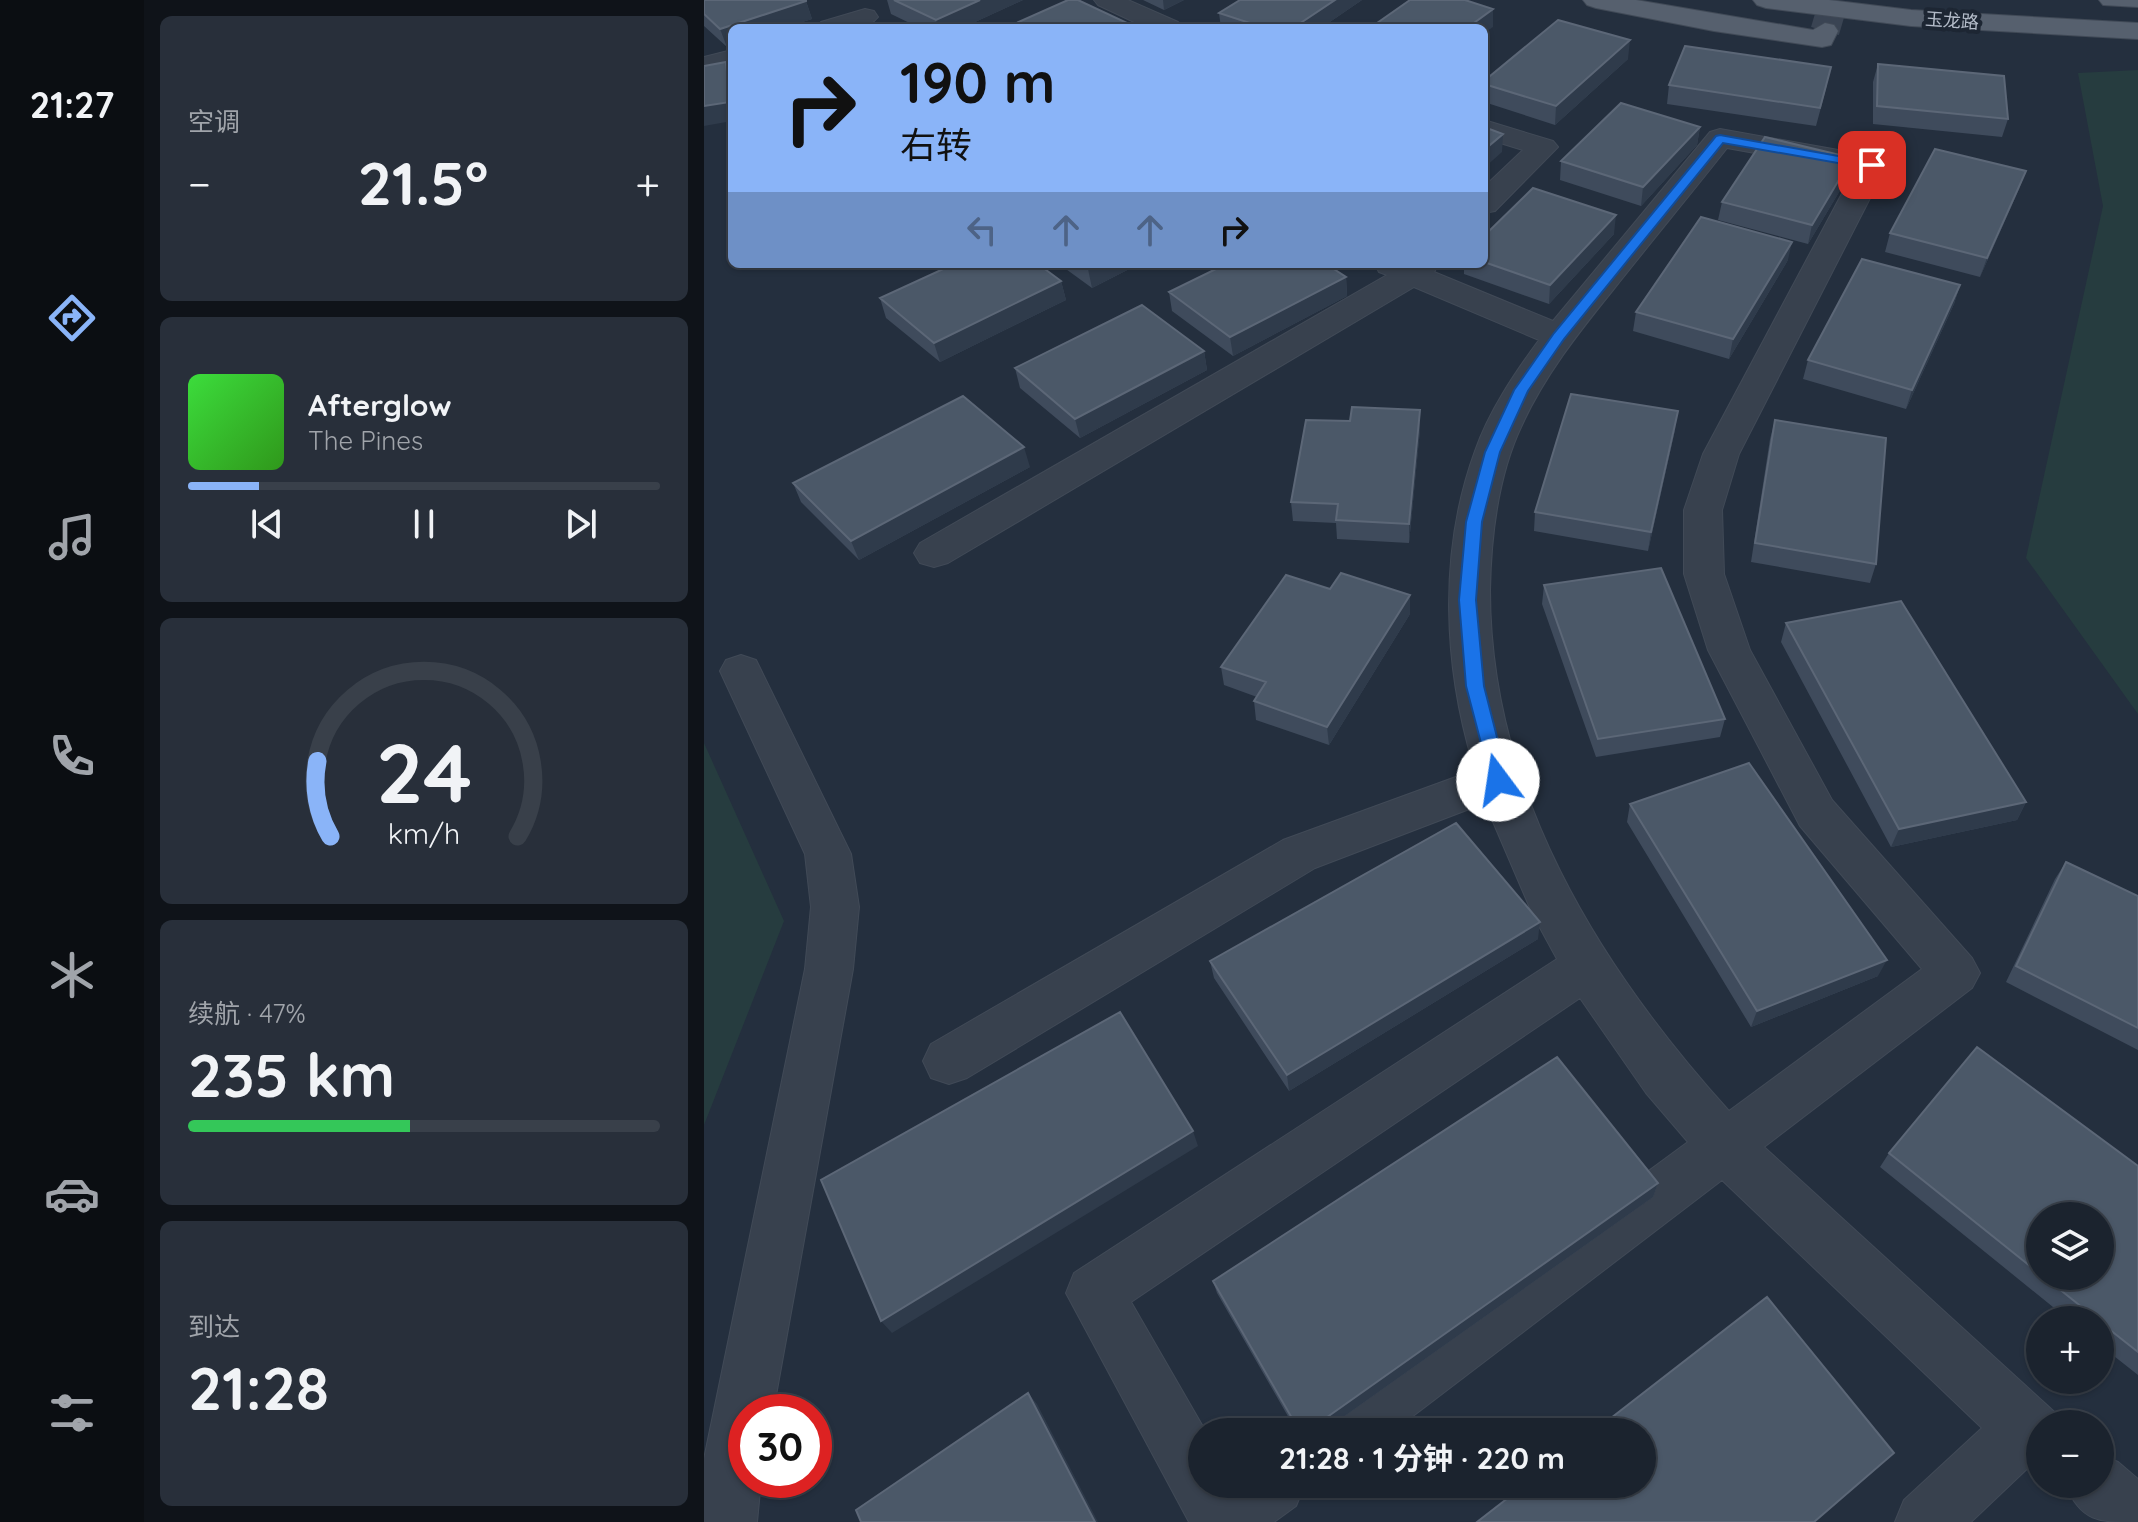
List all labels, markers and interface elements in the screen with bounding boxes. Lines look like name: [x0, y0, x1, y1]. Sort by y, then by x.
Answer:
street label: 玉龙路: [1924, 7, 1980, 34]
text: 190 m: [900, 47, 1055, 117]
icon: right: [768, 56, 872, 160]
text: 21:27: [30, 82, 114, 127]
text: 空调: [188, 105, 240, 138]
text: 右转: [900, 122, 972, 167]
pin: [1838, 131, 1906, 199]
icon: arrive: [1850, 143, 1894, 187]
text: 21.5°: [358, 145, 488, 220]
text: −: [188, 156, 211, 211]
text: +: [635, 156, 660, 211]
icon: left: [960, 208, 1004, 252]
icon: ahead: [1044, 208, 1088, 252]
icon: ahead: [1128, 208, 1172, 252]
icon: right: [1212, 208, 1256, 252]
icon: directions: [44, 290, 100, 346]
text: Afterglow: [308, 386, 451, 424]
text: The Pines: [308, 424, 423, 457]
icon: previous: [245, 502, 289, 546]
icon: pause: [402, 502, 446, 546]
icon: next: [559, 502, 603, 546]
icon: music: [44, 509, 100, 565]
text: 24: [376, 720, 472, 824]
icon: phone: [44, 728, 100, 784]
position arrow: [1456, 738, 1540, 822]
text: km/h: [388, 815, 460, 851]
icon: climate: [44, 947, 100, 1003]
text: 续航 · 47%: [188, 997, 306, 1030]
text: 235 km: [188, 1037, 395, 1112]
icon: car: [44, 1166, 100, 1222]
map controls: [2026, 1202, 2114, 1498]
button: layers: [2026, 1202, 2114, 1290]
button: +: [2026, 1306, 2114, 1394]
text: 到达: [188, 1310, 240, 1343]
text: 21:28: [188, 1350, 329, 1425]
icon: filters: [44, 1385, 100, 1441]
speed limit sign: 30: [728, 1394, 832, 1498]
button: −: [2026, 1410, 2114, 1498]
text: 21:28 · 1 分钟 · 220 m: [1279, 1439, 1565, 1477]

